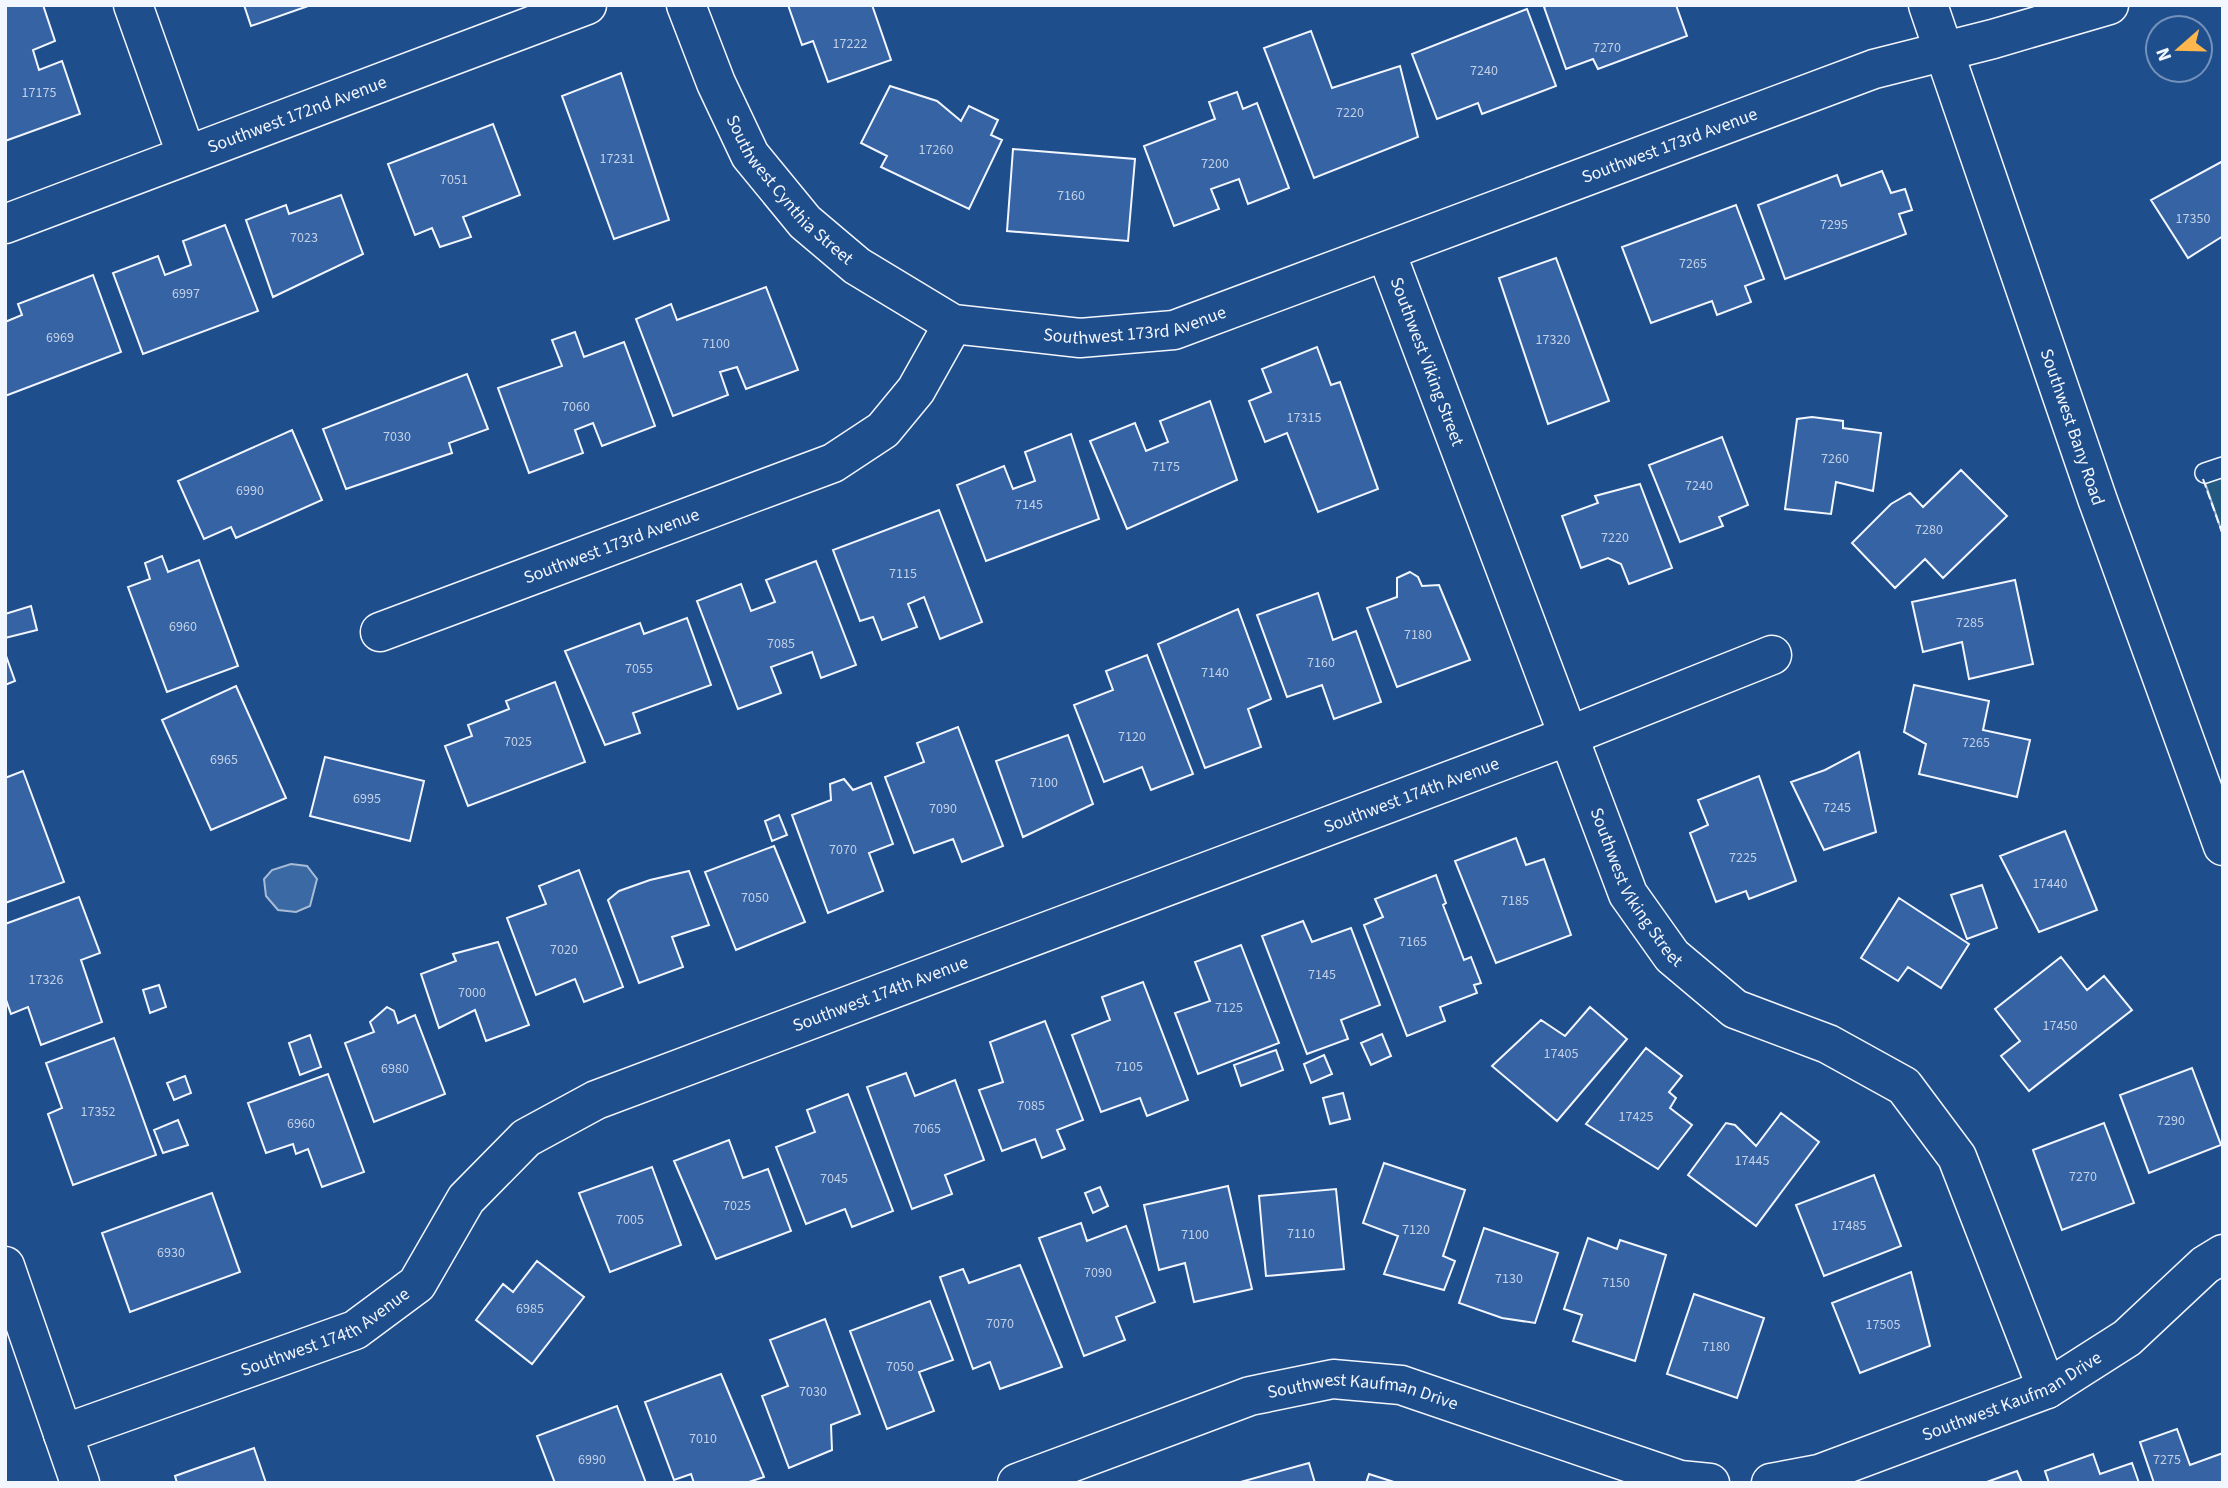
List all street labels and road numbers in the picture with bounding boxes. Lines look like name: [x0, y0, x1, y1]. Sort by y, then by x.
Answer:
street label: Southwest 172nd Avenue: [204, 69, 390, 160]
street label: Southwest 173rd Avenue: [1578, 102, 1761, 190]
street label: Southwest Cynthia Street: [720, 111, 859, 271]
street label: Southwest Viking Street: [1384, 274, 1470, 450]
street label: Southwest 173rd Avenue: [1042, 300, 1230, 351]
street label: Southwest Bany Road: [2034, 345, 2111, 509]
street label: Southwest 173rd Avenue: [520, 502, 703, 590]
street label: Southwest 174th Avenue: [1320, 751, 1503, 840]
street label: Southwest Viking Street: [1584, 804, 1688, 973]
street label: Southwest 174th Avenue: [789, 950, 972, 1038]
street label: Southwest 174th Avenue: [237, 1282, 415, 1383]
street label: Southwest Kaufman Drive: [1919, 1345, 2107, 1448]
street label: Southwest Kaufman Drive: [1265, 1367, 1461, 1417]

